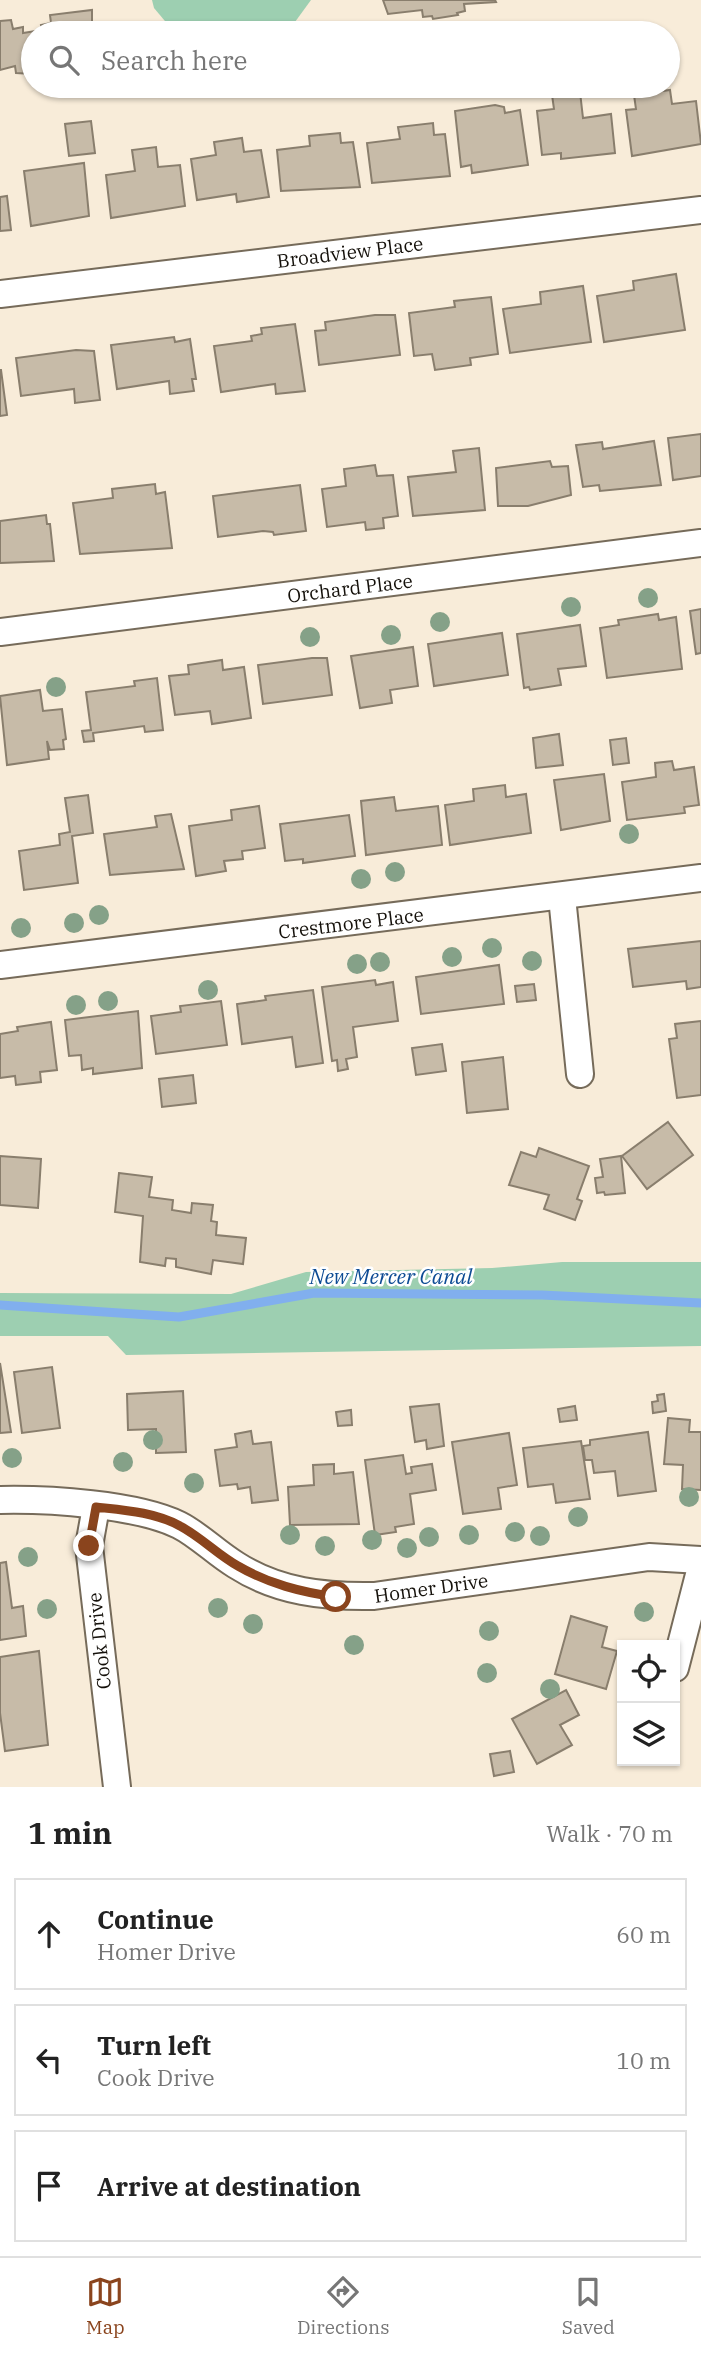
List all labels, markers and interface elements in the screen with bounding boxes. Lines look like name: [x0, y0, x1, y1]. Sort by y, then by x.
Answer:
search box: [21, 21, 680, 98]
icon: search: [45, 41, 83, 79]
text: Search here: [101, 43, 247, 77]
street label: Broadview Place: [275, 231, 425, 273]
street label: Orchard Place: [286, 568, 414, 608]
street label: Crestmore Place: [277, 902, 425, 944]
water label: New Mercer Canal: [309, 1262, 474, 1290]
route end: [73, 1530, 104, 1561]
street label: Homer Drive: [373, 1568, 489, 1608]
route start: [320, 1581, 351, 1612]
street label: Cook Drive: [82, 1591, 116, 1691]
map controls: [617, 1640, 680, 1766]
button: locate: [617, 1640, 680, 1703]
button: layers: [617, 1703, 680, 1766]
text: 1 min: [28, 1813, 112, 1852]
text: Walk · 70 m: [546, 1818, 673, 1848]
text: Continue: [97, 1902, 214, 1936]
icon: ahead: [30, 1915, 68, 1953]
text: 60 m: [616, 1919, 671, 1949]
text: Homer Drive: [97, 1936, 236, 1966]
text: Turn left: [97, 2028, 211, 2062]
icon: left: [30, 2041, 68, 2079]
text: 10 m: [616, 2045, 671, 2075]
text: Cook Drive: [97, 2062, 215, 2092]
icon: arrive: [30, 2167, 68, 2205]
text: Arrive at destination: [97, 2169, 361, 2203]
tab: Map: [86, 2273, 125, 2339]
tab: Directions: [297, 2273, 390, 2339]
tab: Saved: [562, 2273, 615, 2339]

